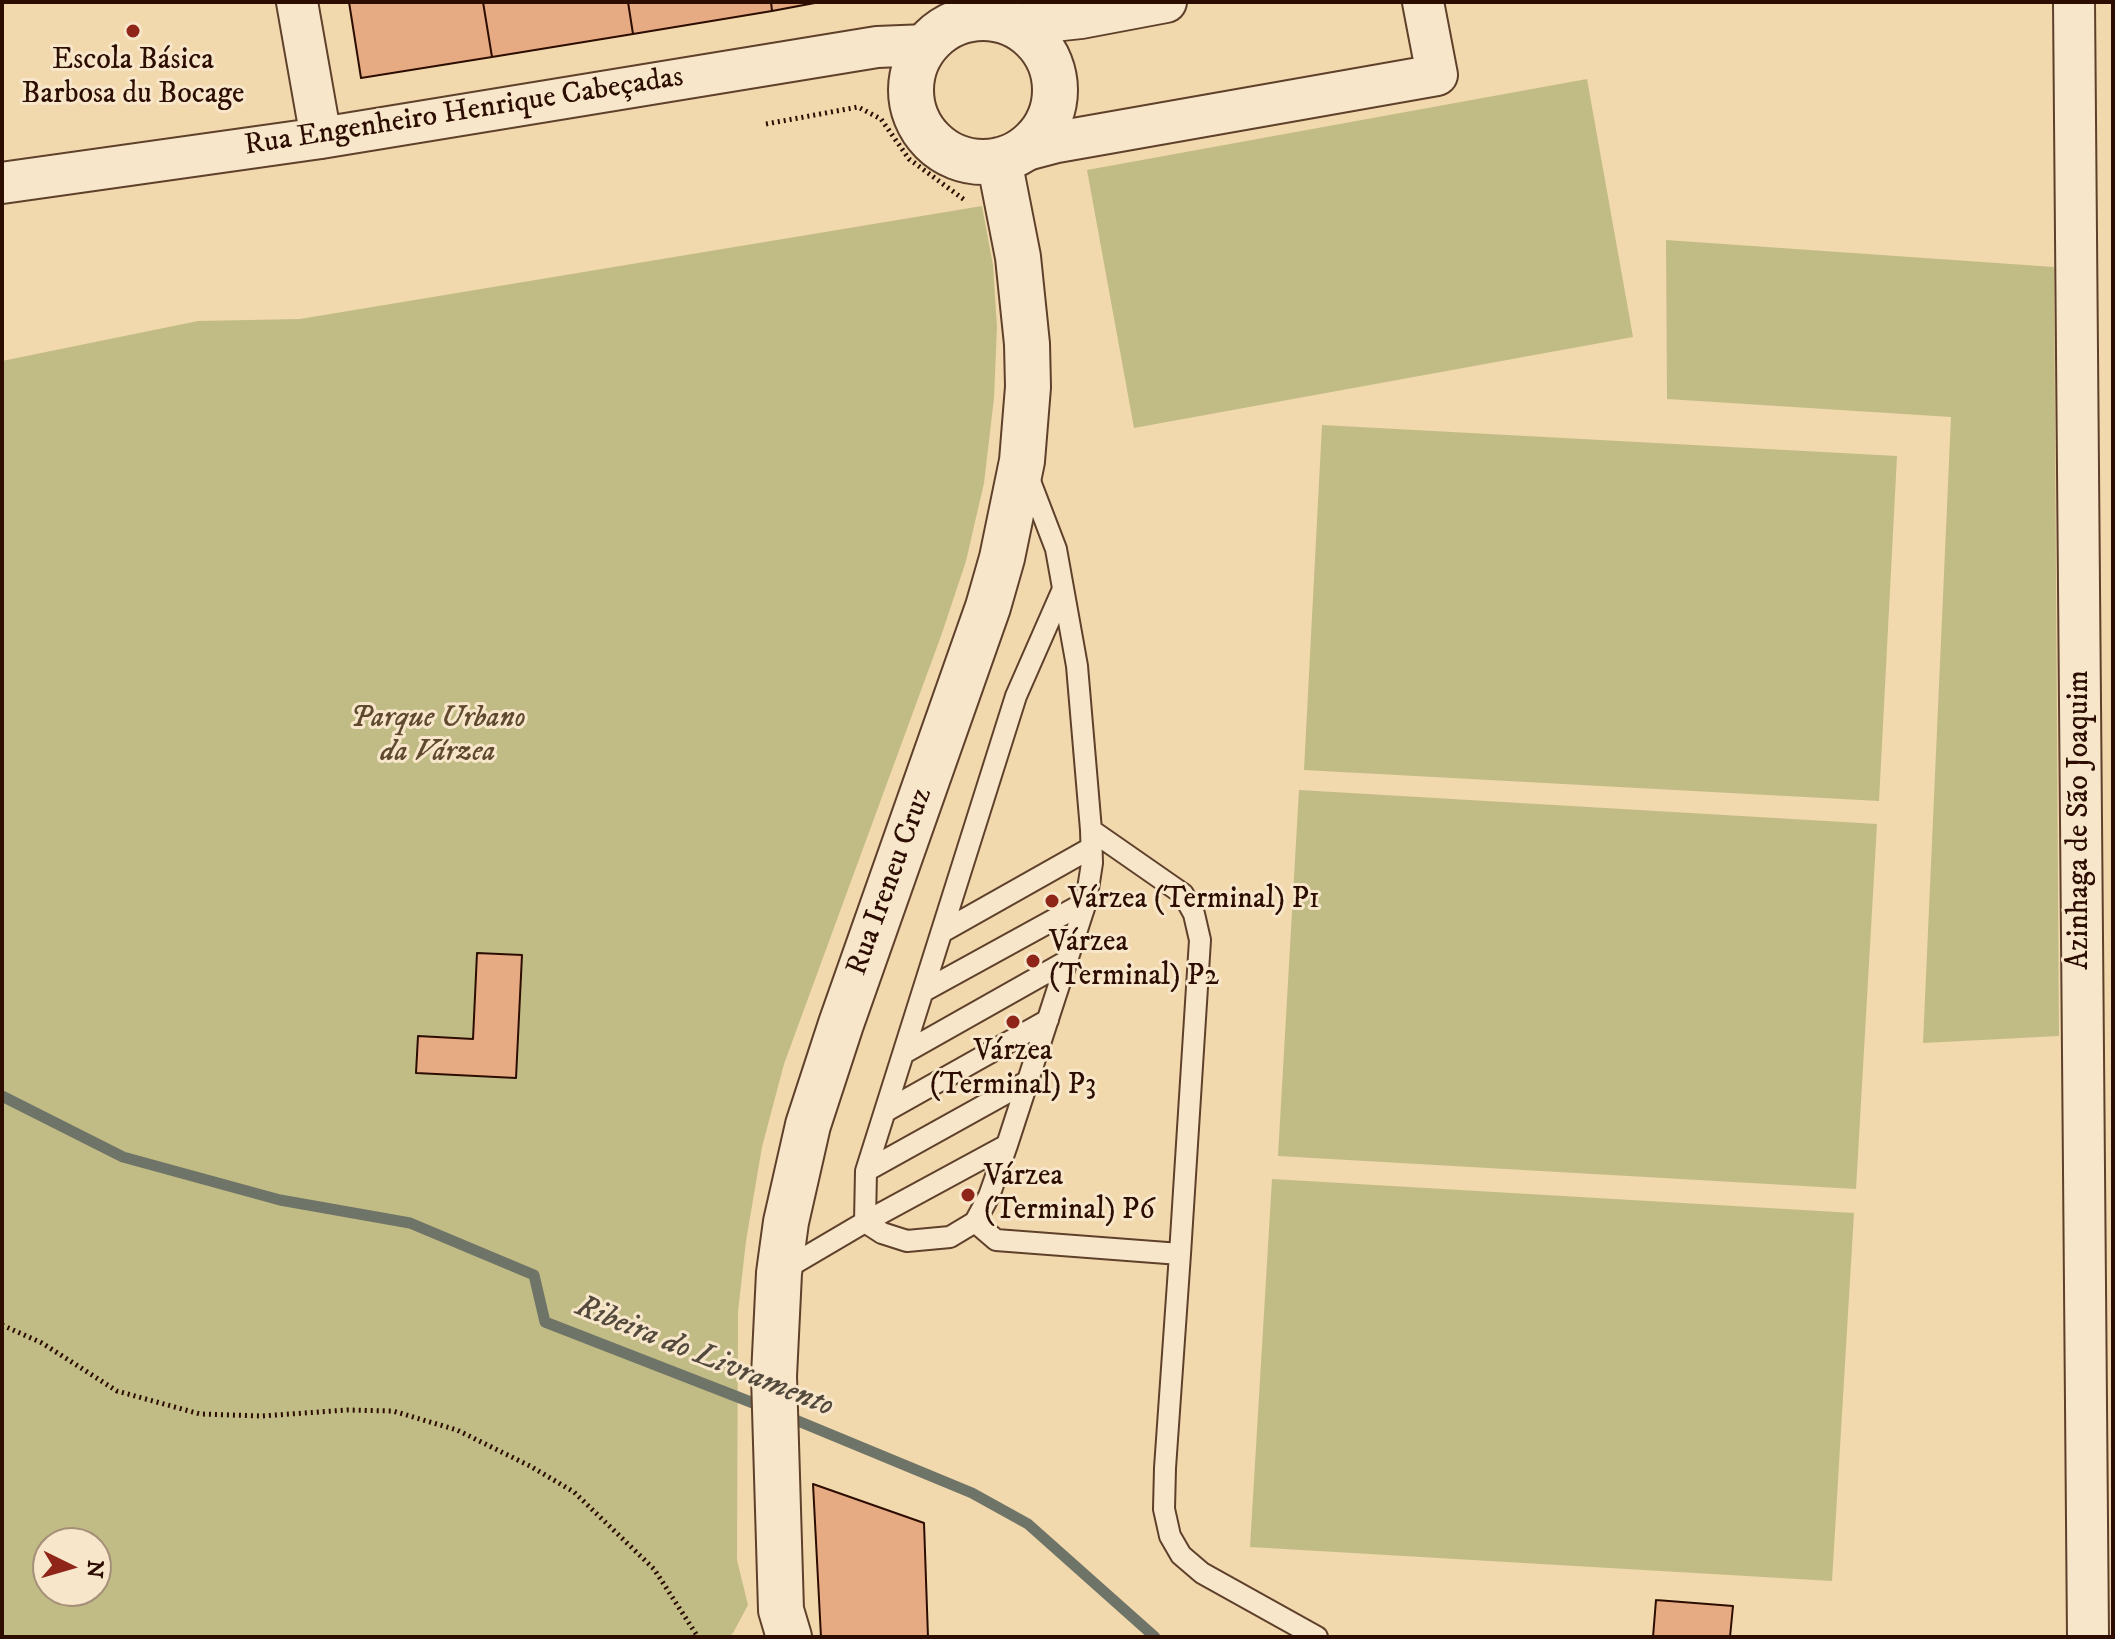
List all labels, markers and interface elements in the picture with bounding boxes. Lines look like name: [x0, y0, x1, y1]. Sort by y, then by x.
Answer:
marker: Escola Básica Barbosa du Bocage: [124, 22, 142, 40]
place label: Escola Básica Barbosa du Bocage: [22, 44, 244, 114]
street label: Rua Engenheiro Henrique Cabeçadas: [242, 61, 686, 165]
street label: Azinhaga de São Joaquim: [2063, 670, 2099, 970]
park label: Parque Urbano da Várzea: [350, 702, 526, 772]
street label: Rua Ireneu Cruz: [840, 783, 942, 981]
place label: Várzea (Terminal) P1: [1068, 883, 1320, 919]
marker: Várzea (Terminal) P1: [1043, 892, 1061, 910]
place label: Várzea (Terminal) P2: [1049, 926, 1219, 996]
marker: Várzea (Terminal) P2: [1024, 952, 1042, 970]
marker: Várzea (Terminal) P3: [1004, 1013, 1022, 1031]
place label: Várzea (Terminal) P3: [930, 1035, 1096, 1106]
place label: Várzea (Terminal) P6: [984, 1160, 1155, 1230]
marker: Várzea (Terminal) P6: [959, 1186, 977, 1204]
water label: Ribeira do Livramento: [569, 1289, 839, 1427]
north arrow: [32, 1527, 112, 1607]
text: N: [80, 1559, 109, 1579]

